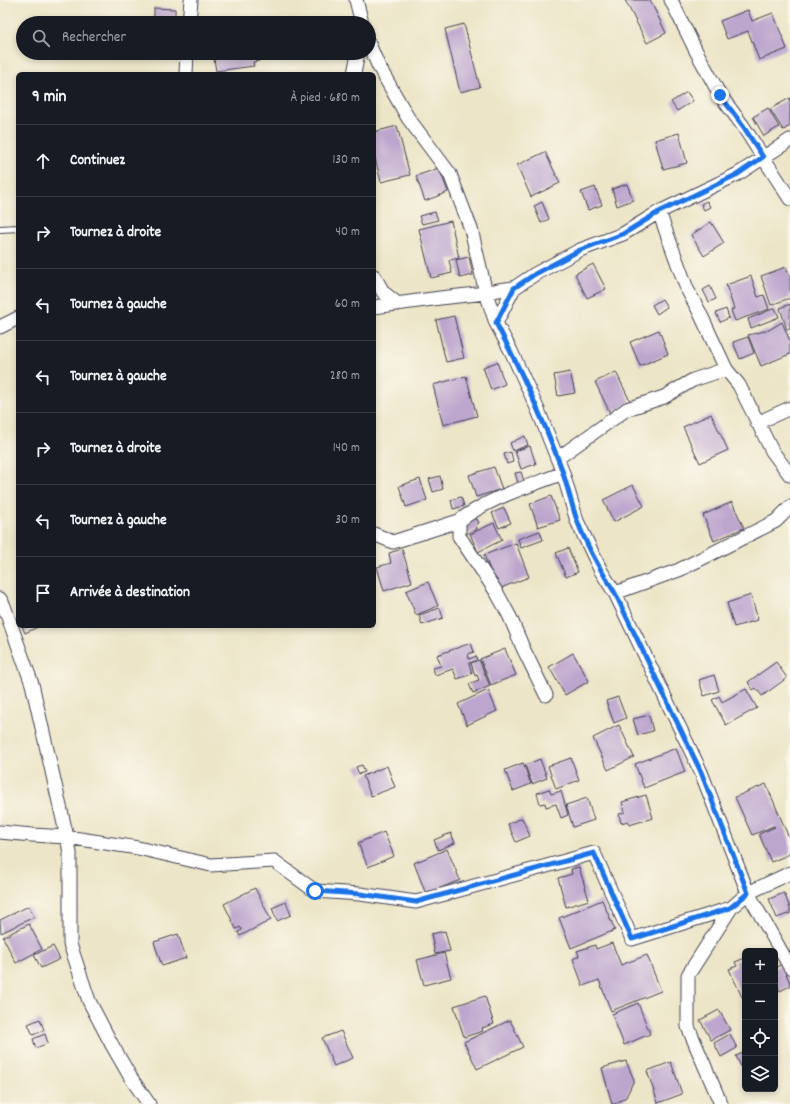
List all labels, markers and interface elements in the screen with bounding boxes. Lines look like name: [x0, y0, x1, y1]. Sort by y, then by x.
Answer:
search box: [16, 16, 376, 60]
icon: search: [30, 27, 52, 49]
text: Rechercher: [62, 27, 126, 49]
text: 9 min: [32, 86, 66, 110]
route end: [711, 86, 729, 104]
text: À pied · 680 m: [291, 89, 360, 108]
icon: ahead: [32, 150, 54, 172]
text: Continuez: [70, 150, 125, 172]
text: 130 m: [332, 151, 360, 170]
icon: right: [32, 222, 54, 244]
text: Tournez à droite: [70, 222, 161, 244]
text: 40 m: [336, 223, 360, 242]
icon: left: [32, 294, 54, 316]
text: Tournez à gauche: [70, 294, 167, 316]
text: 60 m: [335, 295, 360, 314]
icon: left: [32, 366, 54, 388]
text: Tournez à gauche: [70, 366, 167, 388]
text: 280 m: [330, 367, 360, 386]
icon: right: [32, 438, 54, 460]
text: Tournez à droite: [70, 438, 161, 460]
text: 140 m: [333, 439, 360, 458]
icon: left: [32, 510, 54, 532]
text: Tournez à gauche: [70, 510, 167, 532]
text: 30 m: [335, 511, 360, 530]
icon: arrive: [32, 582, 54, 604]
text: Arrivée à destination: [70, 582, 190, 604]
route start: [306, 882, 324, 900]
map controls: [742, 948, 778, 1092]
button: +: [742, 948, 778, 984]
button: −: [742, 984, 778, 1020]
button: locate: [742, 1020, 778, 1056]
button: layers: [742, 1056, 778, 1092]

